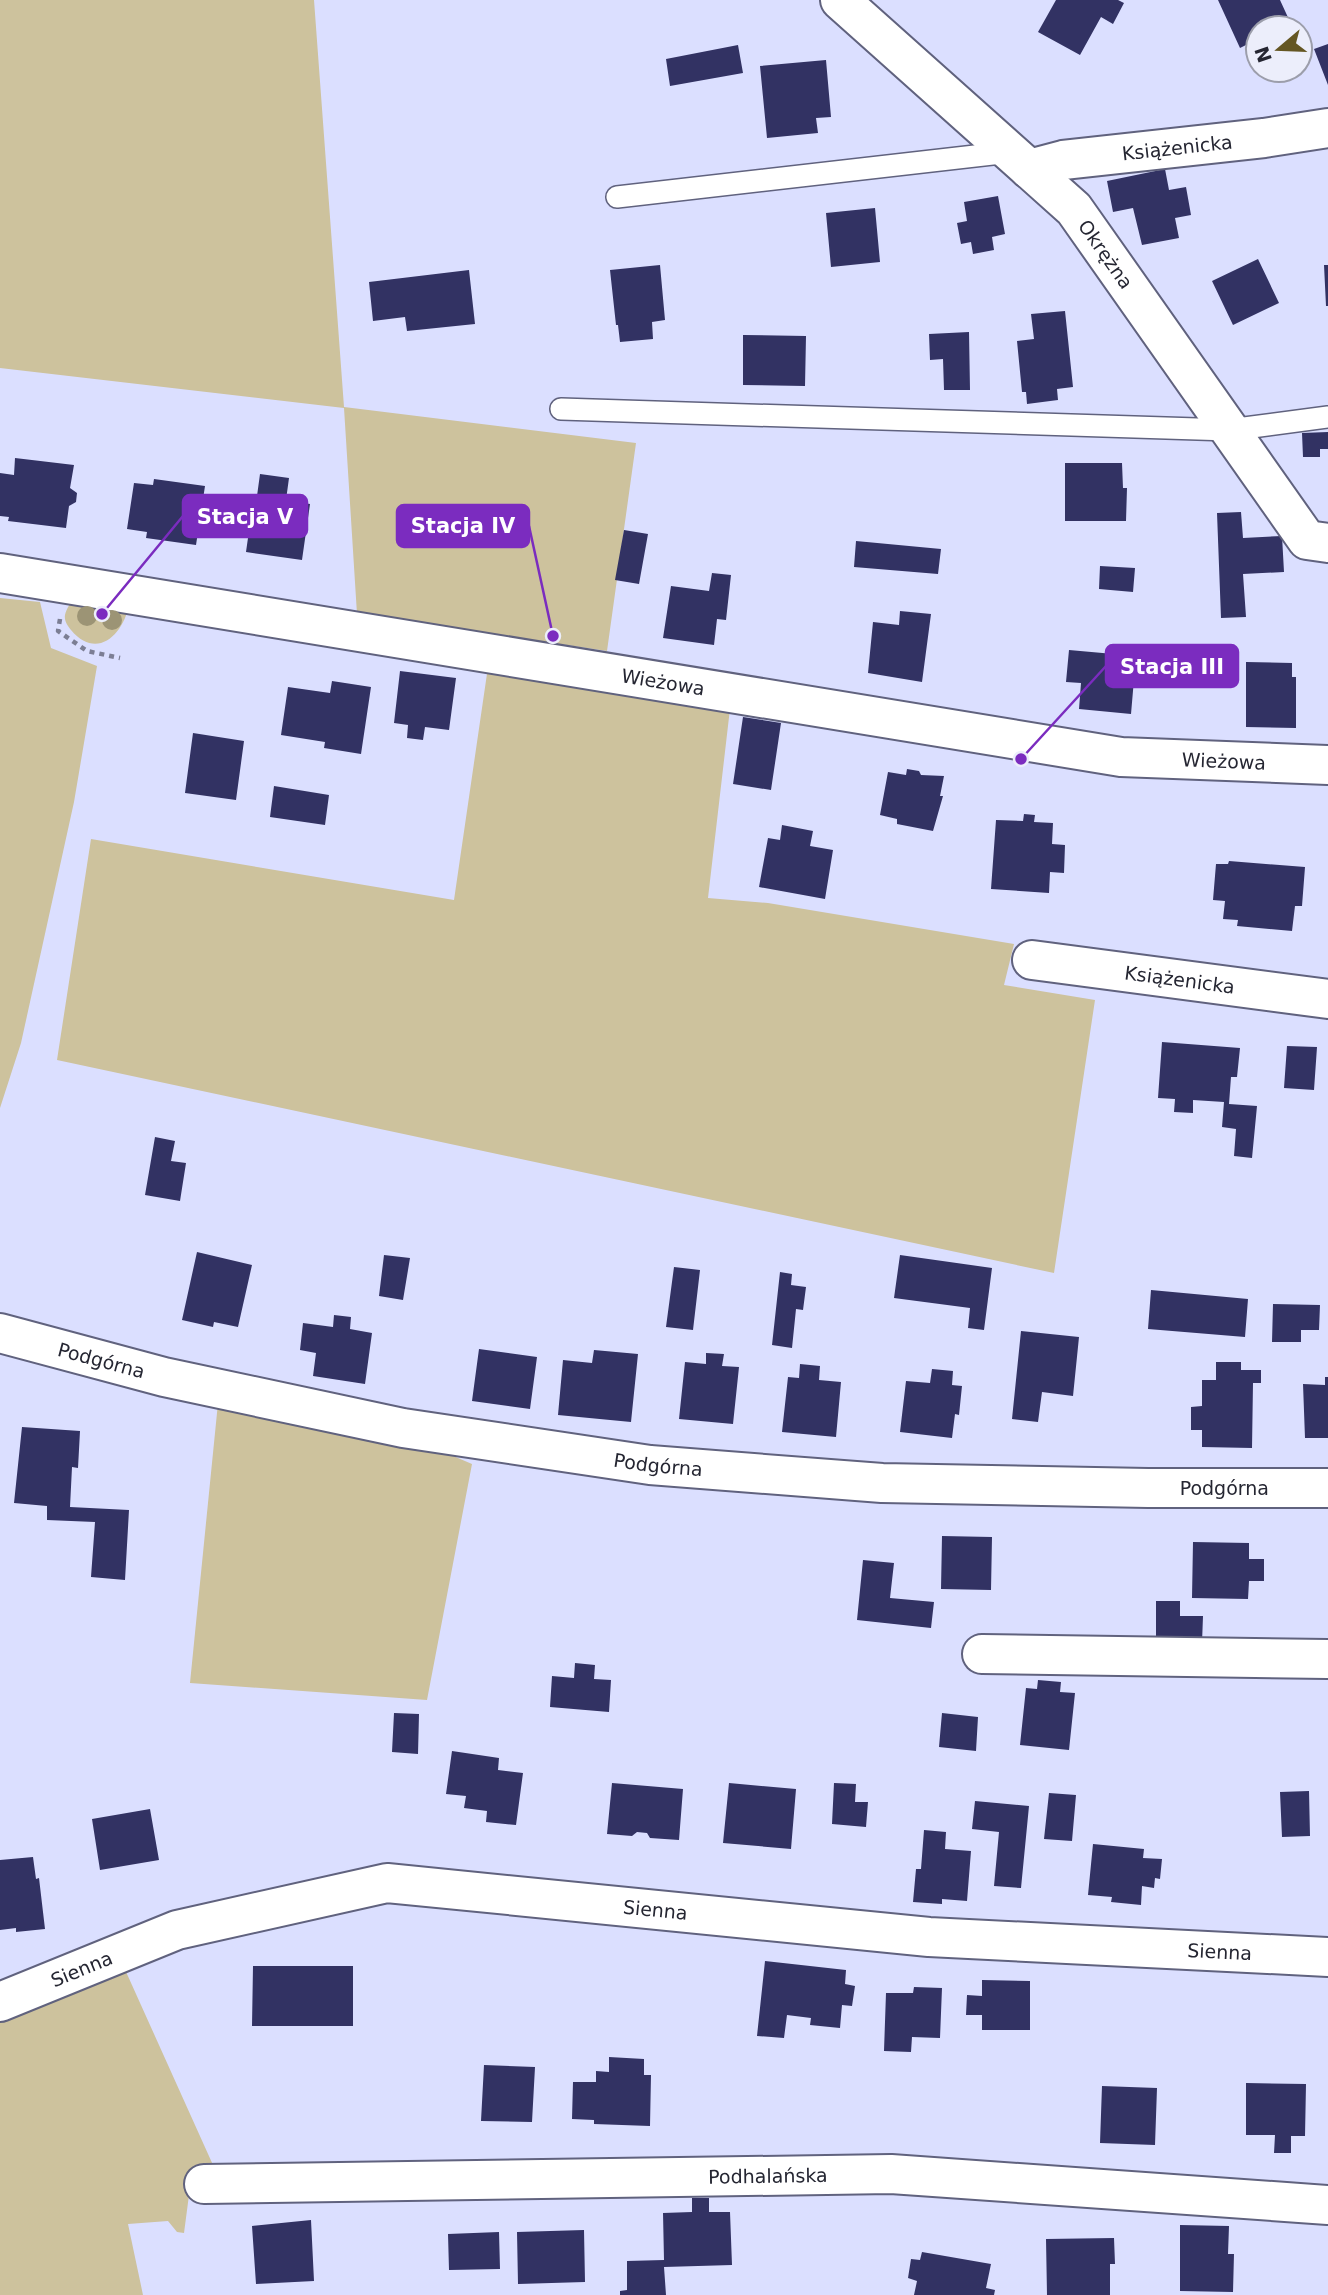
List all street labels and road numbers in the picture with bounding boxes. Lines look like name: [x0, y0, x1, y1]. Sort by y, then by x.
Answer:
street label: Książenicka: [1121, 131, 1234, 164]
street label: Okrężna: [1074, 215, 1138, 293]
street label: Wieżowa: [620, 664, 706, 700]
street label: Wieżowa: [1181, 748, 1266, 774]
street label: Książenicka: [1123, 961, 1236, 998]
street label: Podgórna: [55, 1338, 147, 1382]
street label: Podgórna: [612, 1449, 703, 1480]
street label: Podgórna: [1180, 1477, 1269, 1499]
street label: Sienna: [622, 1896, 689, 1924]
street label: Sienna: [1187, 1939, 1253, 1964]
street label: Sienna: [47, 1946, 116, 1991]
street label: Podhalańska: [708, 2164, 828, 2188]

